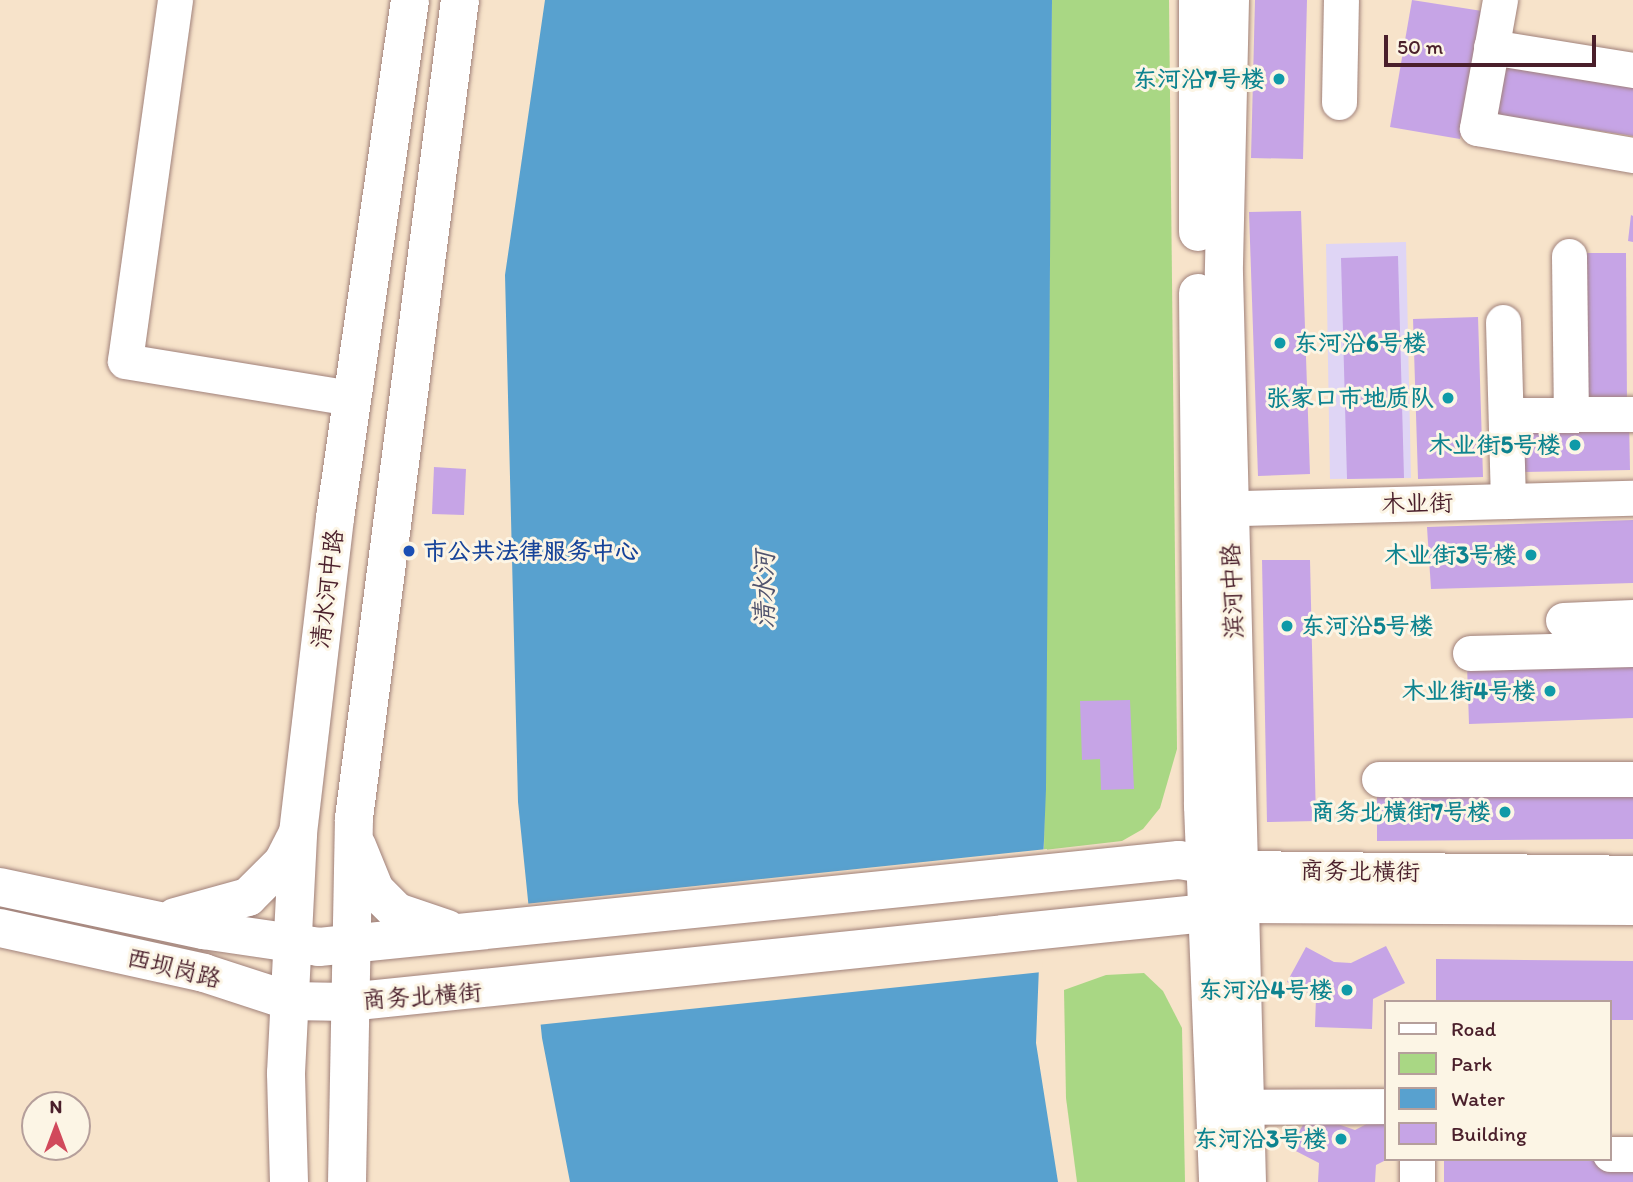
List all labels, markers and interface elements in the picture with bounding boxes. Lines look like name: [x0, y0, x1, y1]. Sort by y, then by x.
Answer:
scale bar: [1388, 21, 1600, 65]
text: 50 m: [1397, 34, 1443, 59]
place label: 东河沿7号楼: [1133, 65, 1265, 93]
marker: 东河沿7号楼: [1271, 71, 1287, 87]
place label: 东河沿6号楼: [1294, 329, 1427, 357]
marker: 东河沿6号楼: [1272, 335, 1288, 351]
place label: 张家口市地质队: [1266, 384, 1434, 412]
marker: 张家口市地质队: [1440, 390, 1456, 406]
place label: 木业街5号楼: [1428, 431, 1561, 459]
marker: 木业街5号楼: [1567, 437, 1583, 453]
street label: 木业街: [1381, 488, 1453, 518]
street label: 清水河中路: [305, 528, 349, 650]
place label: 市公共法律服务中心: [423, 537, 639, 565]
place label: 木业街3号楼: [1384, 541, 1517, 569]
marker: 市公共法律服务中心: [401, 543, 417, 559]
street label: 滨河中路: [1216, 543, 1248, 639]
marker: 木业街3号楼: [1523, 547, 1539, 563]
water label: 清水河: [749, 551, 781, 629]
place label: 东河沿5号楼: [1301, 612, 1434, 640]
marker: 东河沿5号楼: [1279, 618, 1295, 634]
place label: 木业街4号楼: [1402, 677, 1536, 705]
marker: 木业街4号楼: [1542, 683, 1558, 699]
place label: 商务北横街7号楼: [1311, 798, 1491, 826]
marker: 商务北横街7号楼: [1497, 804, 1513, 820]
street label: 商务北横街: [1300, 856, 1420, 886]
street label: 西坝岗路: [124, 942, 224, 994]
place label: 东河沿4号楼: [1199, 976, 1333, 1004]
street label: 商务北横街: [361, 977, 483, 1015]
marker: 东河沿4号楼: [1339, 982, 1355, 998]
legend: [1384, 1000, 1612, 1161]
text: Road: [1451, 1016, 1496, 1041]
text: Park: [1451, 1051, 1492, 1076]
text: Water: [1451, 1086, 1505, 1111]
north arrow: [21, 1091, 91, 1161]
text: N: [50, 1095, 62, 1118]
text: Building: [1451, 1121, 1527, 1146]
place label: 东河沿3号楼: [1194, 1125, 1327, 1153]
marker: 东河沿3号楼: [1333, 1131, 1349, 1147]

